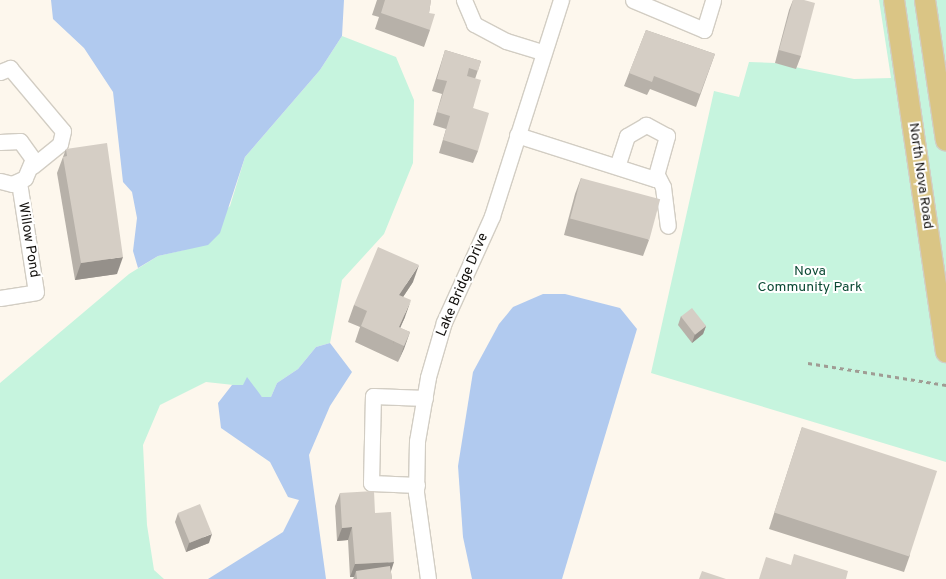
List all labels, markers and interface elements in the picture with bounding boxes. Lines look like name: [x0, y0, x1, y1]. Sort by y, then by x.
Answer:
street label: North Nova Road: [904, 122, 936, 230]
street label: Willow Pond: [14, 201, 42, 279]
street label: Lake Bridge Drive: [434, 231, 492, 339]
park label: Nova Community Park: [758, 264, 862, 296]

